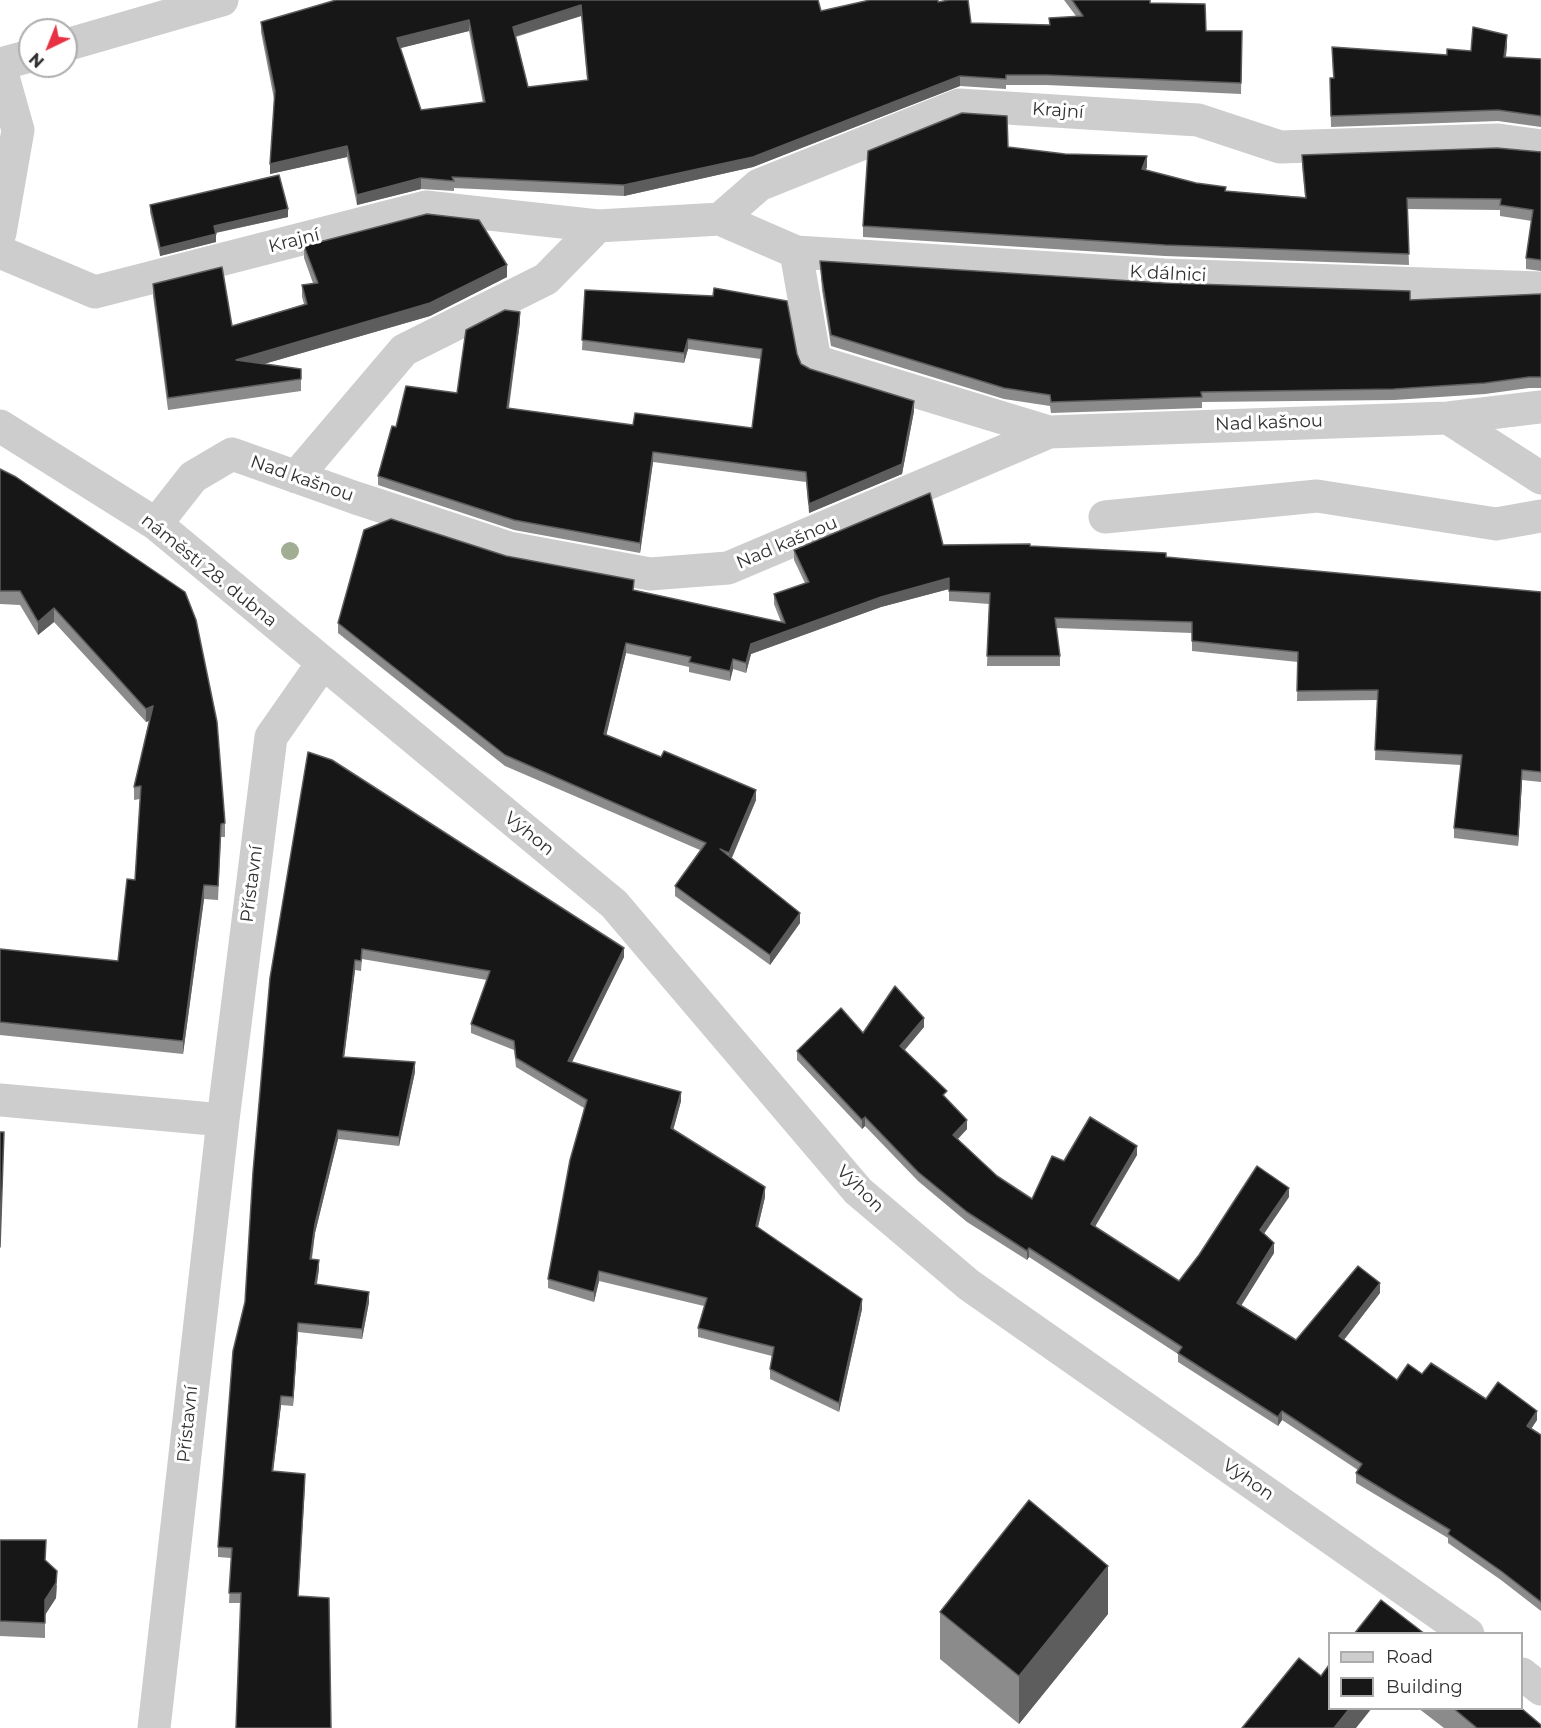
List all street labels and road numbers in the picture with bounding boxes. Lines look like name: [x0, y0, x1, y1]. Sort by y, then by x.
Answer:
street label: Krajní: [1031, 98, 1085, 124]
street label: Krajní: [266, 224, 322, 258]
street label: K dálnici: [1129, 261, 1207, 287]
street label: Nad kašnou: [1215, 410, 1323, 436]
street label: Nad kašnou: [248, 451, 356, 507]
street label: náměstí 28. dubna: [137, 510, 281, 632]
street label: Nad kašnou: [733, 512, 841, 574]
street label: Výhon: [500, 807, 558, 861]
street label: Přístavní: [237, 844, 267, 924]
street label: Výhon: [832, 1161, 888, 1217]
street label: Přístavní: [173, 1384, 203, 1464]
street label: Výhon: [1218, 1455, 1278, 1505]

